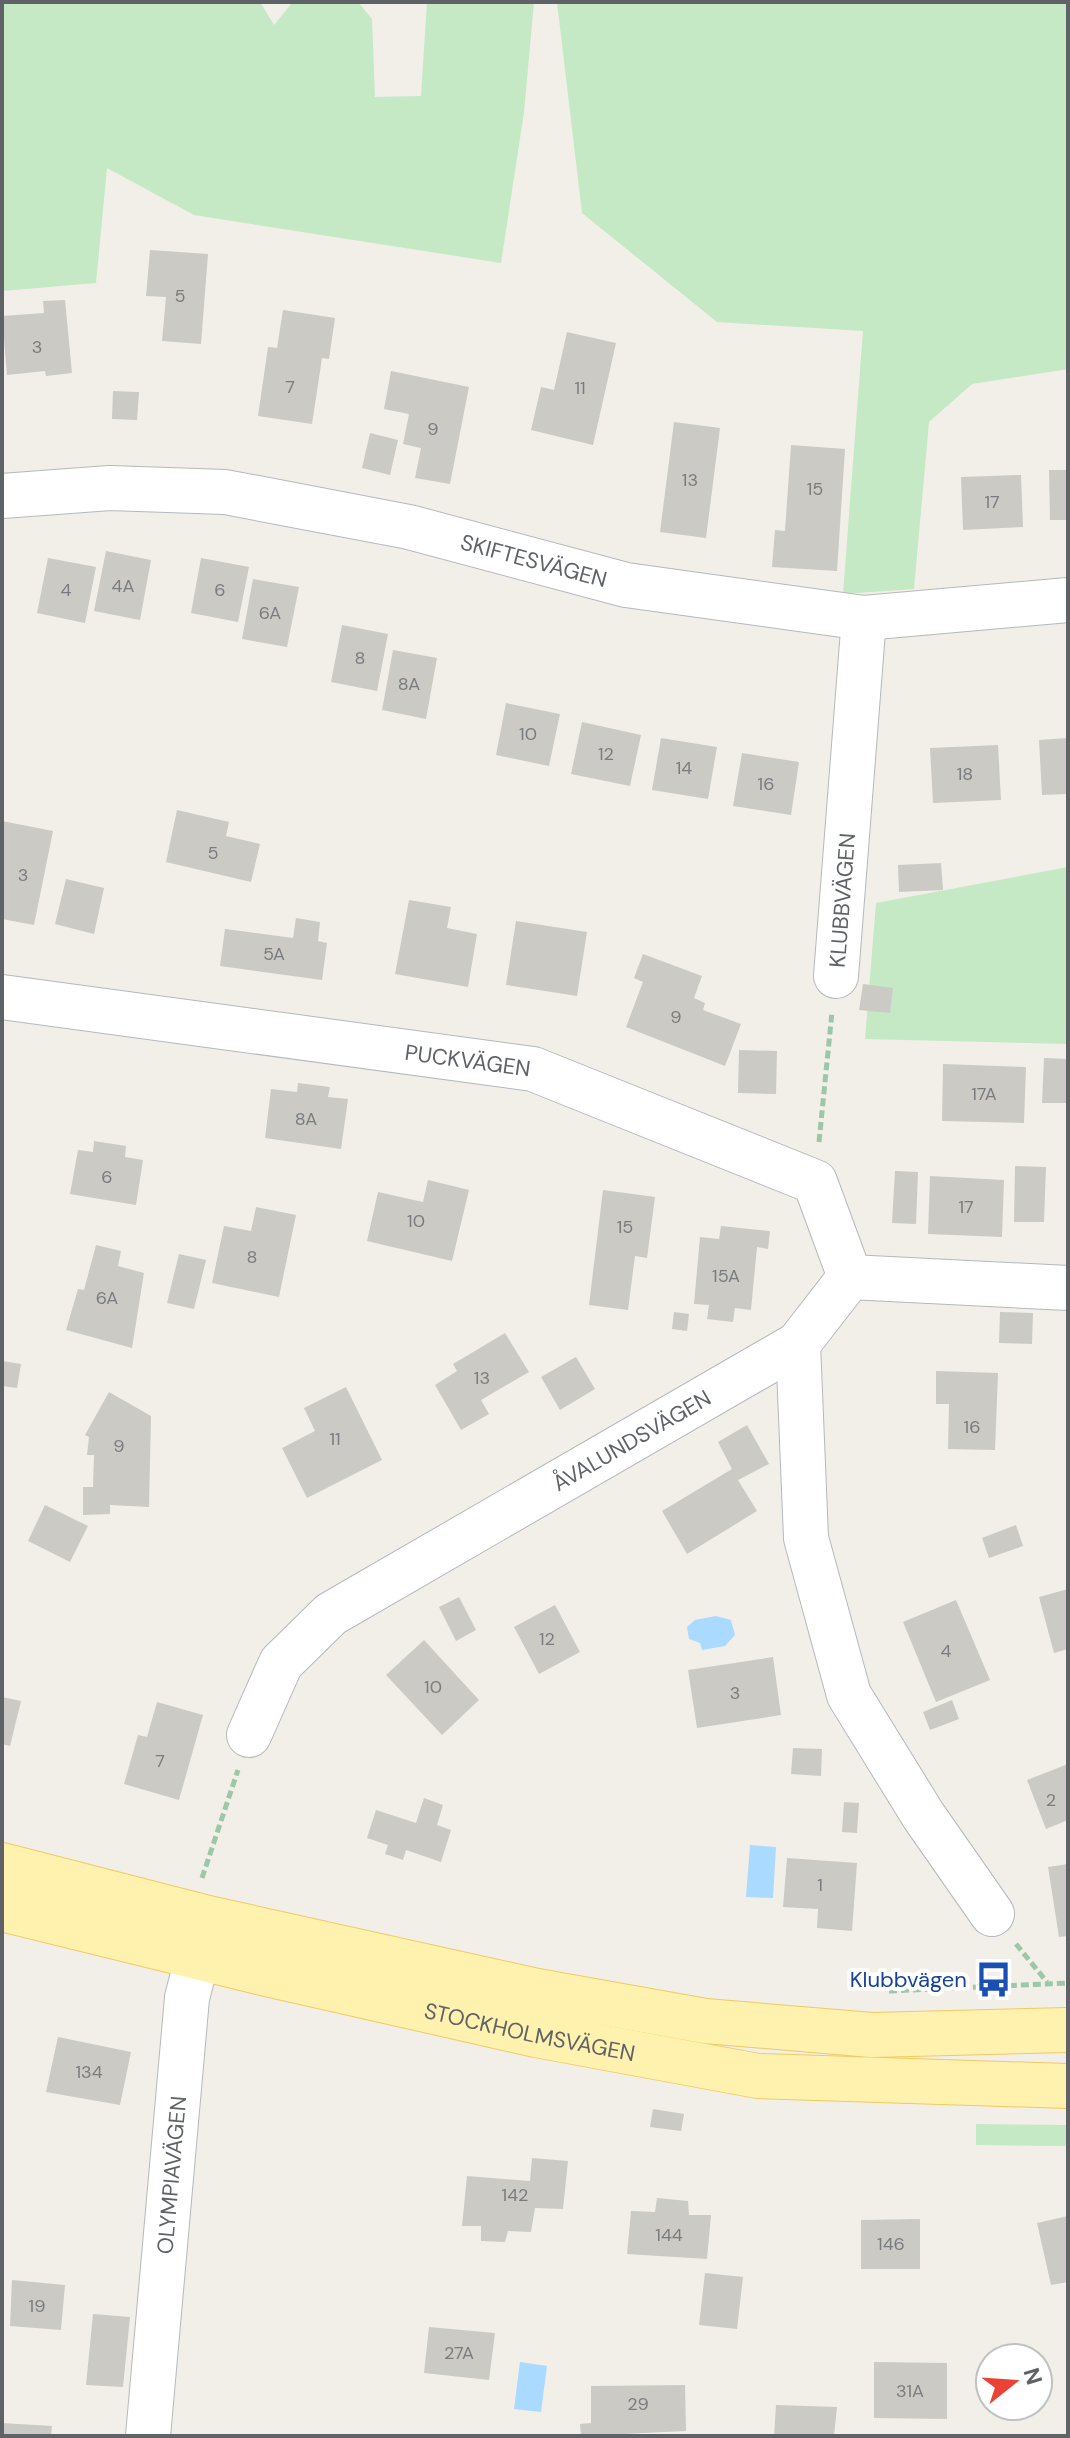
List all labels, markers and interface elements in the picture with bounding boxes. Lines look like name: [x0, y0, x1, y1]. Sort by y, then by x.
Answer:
house number: 5: [175, 284, 185, 308]
house number: 3: [32, 335, 42, 359]
house number: 7: [285, 375, 295, 399]
house number: 11: [574, 376, 586, 400]
house number: 9: [427, 417, 439, 441]
house number: 13: [682, 468, 698, 492]
house number: 15: [807, 477, 823, 501]
house number: 17: [984, 490, 1000, 514]
street label: SKIFTESVÄGEN: [457, 527, 610, 594]
house number: 4A: [112, 574, 134, 598]
house number: 4: [61, 578, 72, 602]
house number: 6: [214, 578, 226, 602]
house number: 6A: [259, 601, 281, 625]
house number: 8: [355, 646, 365, 670]
house number: 8A: [398, 672, 420, 696]
house number: 10: [519, 722, 537, 746]
house number: 12: [598, 742, 614, 766]
house number: 14: [676, 756, 692, 780]
house number: 18: [957, 762, 973, 786]
house number: 16: [758, 772, 774, 796]
street label: KLUBBVÄGEN: [823, 832, 862, 969]
house number: 5: [208, 841, 218, 865]
house number: 3: [18, 863, 28, 887]
house number: 5A: [263, 942, 285, 966]
house number: 9: [670, 1005, 682, 1029]
street label: PUCKVÄGEN: [403, 1038, 532, 1084]
house number: 17A: [971, 1082, 997, 1106]
house number: 8A: [295, 1107, 317, 1131]
house number: 6: [101, 1165, 113, 1189]
house number: 17: [958, 1195, 974, 1219]
house number: 10: [407, 1209, 425, 1233]
house number: 15: [617, 1215, 633, 1239]
house number: 8: [247, 1245, 257, 1269]
house number: 15A: [712, 1264, 740, 1288]
house number: 6A: [96, 1286, 118, 1310]
house number: 13: [474, 1366, 490, 1390]
street label: ÅVALUNDSVÄGEN: [547, 1383, 716, 1498]
house number: 16: [964, 1415, 980, 1439]
house number: 11: [329, 1427, 341, 1451]
house number: 9: [113, 1434, 125, 1458]
house number: 12: [539, 1627, 555, 1651]
house number: 4: [941, 1639, 952, 1663]
house number: 10: [424, 1675, 442, 1699]
house number: 3: [730, 1681, 740, 1705]
house number: 7: [155, 1749, 165, 1773]
house number: 2: [1046, 1788, 1056, 1812]
house number: 1: [817, 1873, 823, 1897]
bus stop icon: Klubbvägen: [974, 1960, 1012, 1998]
place label: Klubbvägen: [850, 1965, 967, 1994]
street label: STOCKHOLMSVÄGEN: [421, 1996, 638, 2068]
house number: 134: [75, 2060, 103, 2084]
street label: OLYMPIAVÄGEN: [150, 2095, 193, 2255]
house number: 142: [502, 2183, 528, 2207]
house number: 144: [655, 2223, 683, 2247]
house number: 146: [877, 2232, 905, 2256]
house number: 19: [29, 2294, 45, 2318]
house number: 27A: [444, 2341, 474, 2365]
north arrow: [974, 2342, 1054, 2422]
text: N: [1016, 2364, 1049, 2388]
house number: 31A: [896, 2379, 924, 2403]
house number: 29: [627, 2392, 649, 2416]

